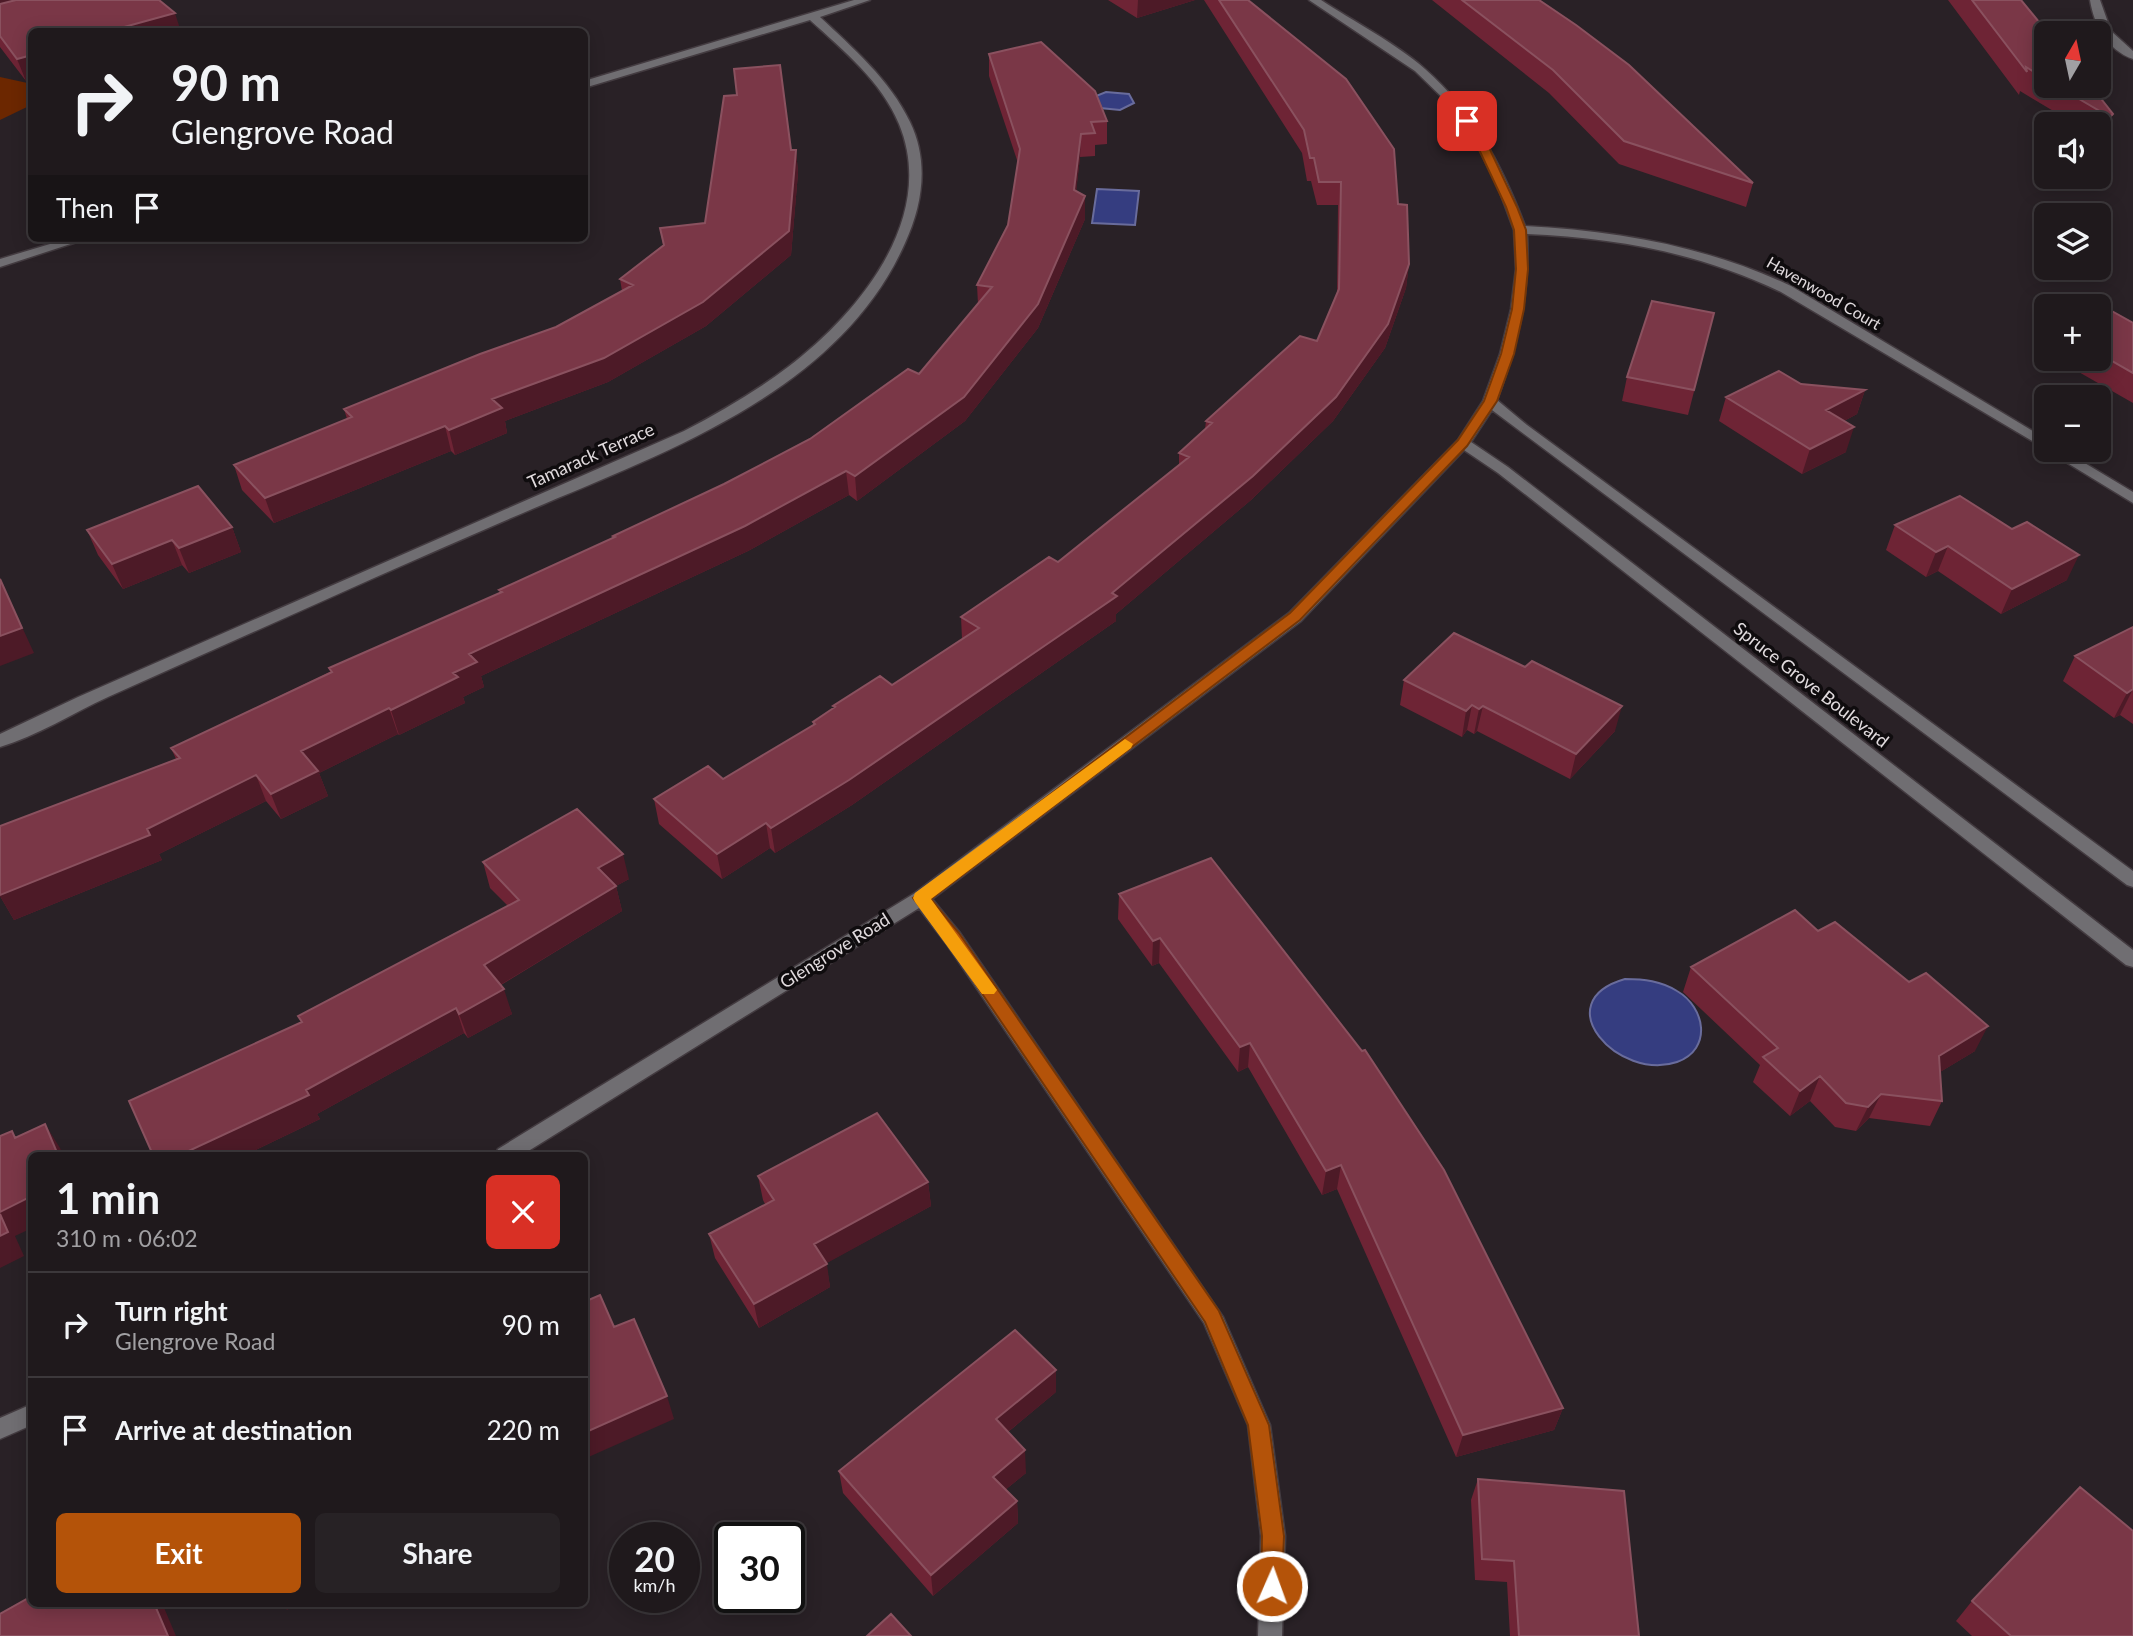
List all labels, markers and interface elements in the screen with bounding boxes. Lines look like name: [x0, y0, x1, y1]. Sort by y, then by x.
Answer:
north arrow: [2034, 21, 2110, 98]
map controls: [2034, 21, 2111, 462]
text: 90 m: [171, 53, 281, 111]
icon: right: [56, 56, 147, 147]
pin: [1437, 91, 1497, 151]
icon: arrive: [1448, 102, 1486, 140]
text: Glengrove Road: [171, 112, 394, 151]
button: sound: [2034, 112, 2111, 189]
icon: arrive: [128, 189, 166, 227]
text: Then: [56, 192, 114, 224]
button: layers: [2034, 203, 2111, 280]
street label: Havenwood Court: [1764, 252, 1885, 333]
button: +: [2034, 294, 2111, 371]
button: −: [2034, 385, 2111, 462]
street label: Tamarack Terrace: [524, 417, 657, 493]
street label: Spruce Grove Boulevard: [1730, 617, 1894, 752]
street label: Glengrove Road: [775, 908, 893, 993]
text: 1 min: [56, 1173, 160, 1223]
button: close: [486, 1175, 560, 1249]
text: 310 m · 06:02: [56, 1224, 198, 1252]
text: Turn right: [115, 1295, 228, 1327]
icon: right: [56, 1306, 94, 1344]
text: 90 m: [502, 1309, 560, 1341]
text: Glengrove Road: [115, 1327, 275, 1355]
icon: arrive: [56, 1411, 94, 1449]
text: Arrive at destination: [115, 1414, 352, 1446]
text: 220 m: [487, 1414, 560, 1446]
button: Exit: [56, 1513, 301, 1593]
button: Share: [315, 1513, 560, 1593]
speed limit sign: 30: [714, 1522, 805, 1613]
text: 20: [634, 1537, 675, 1579]
position arrow: [1235, 1549, 1309, 1623]
text: km/h: [633, 1574, 676, 1596]

